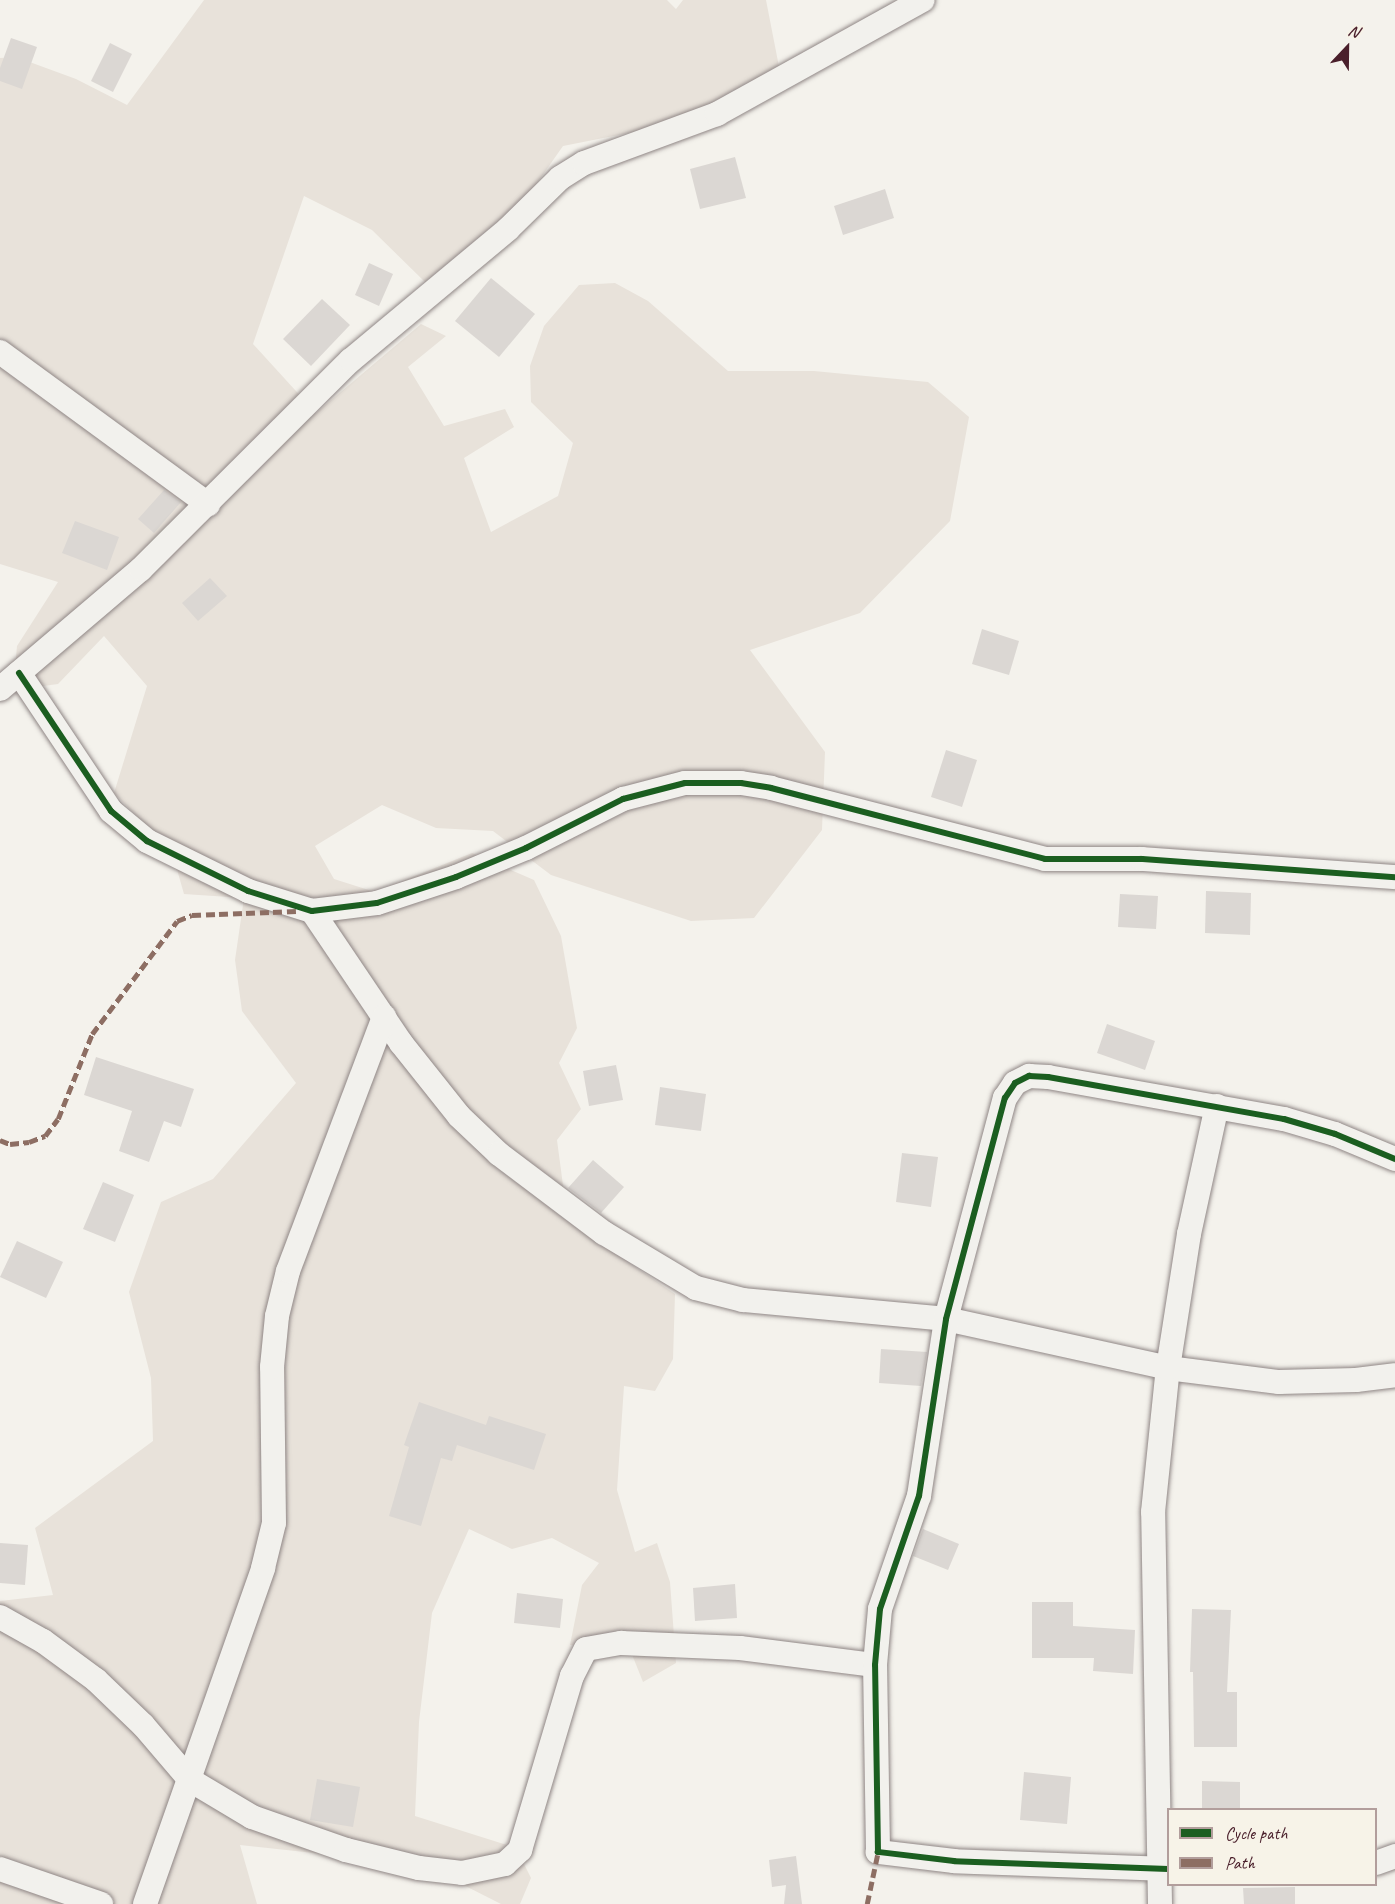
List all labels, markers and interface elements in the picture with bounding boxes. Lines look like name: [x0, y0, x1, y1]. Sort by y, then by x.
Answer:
north arrow: [1317, 18, 1377, 78]
text: N: [1345, 20, 1362, 42]
legend: [1167, 1808, 1377, 1886]
text: Cycle path: [1225, 1822, 1287, 1844]
text: Path: [1225, 1852, 1255, 1874]

